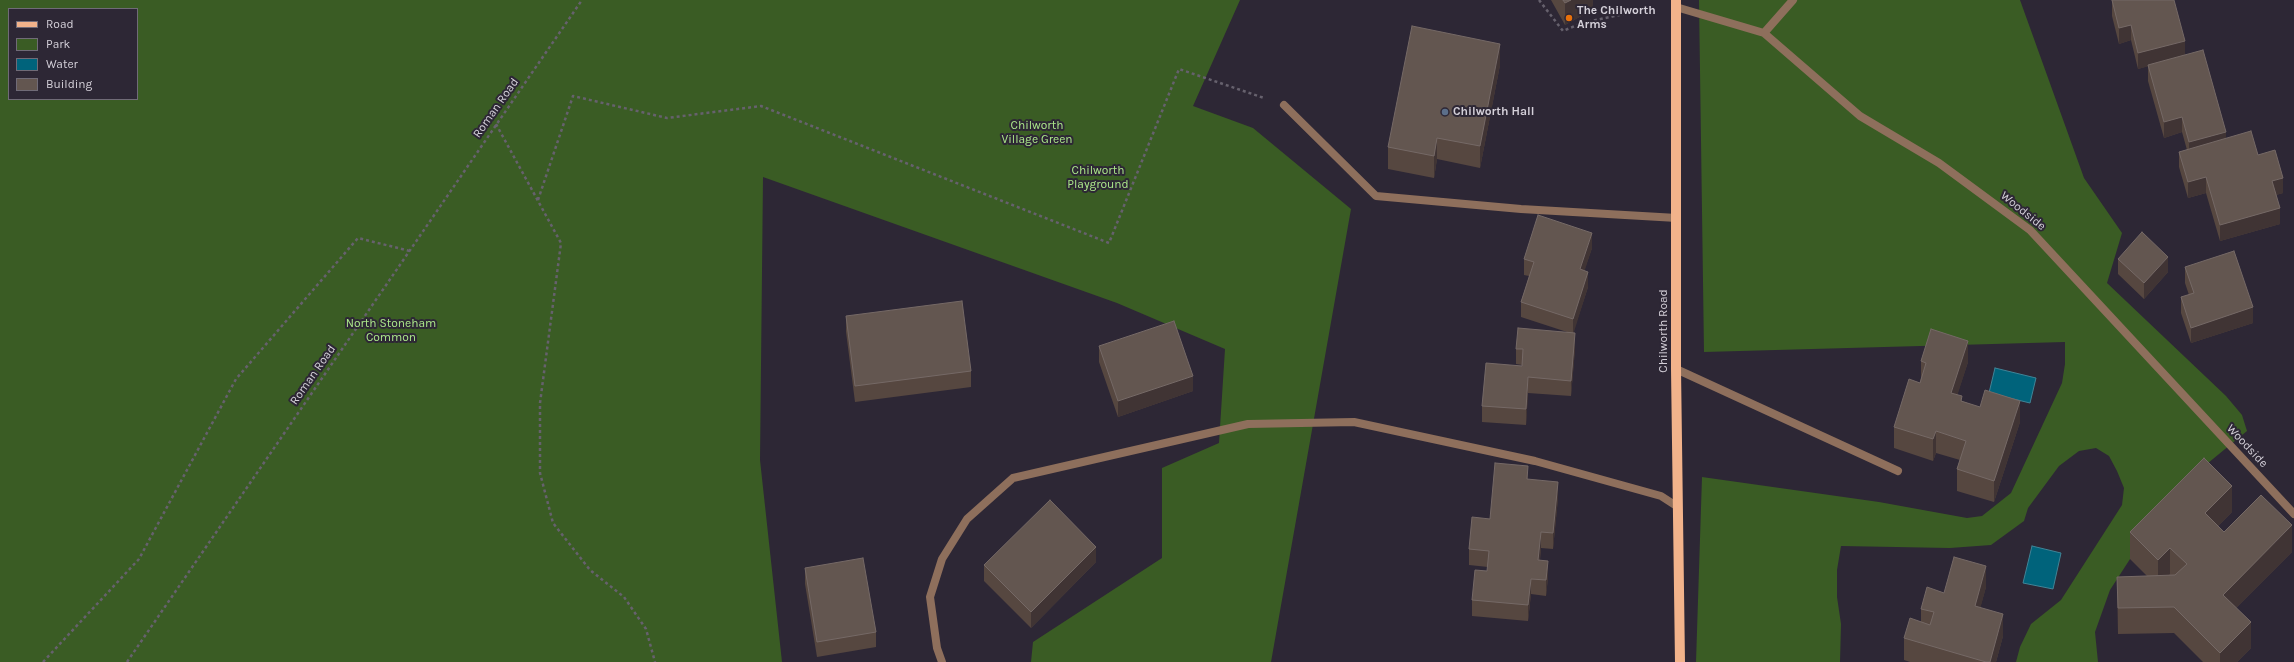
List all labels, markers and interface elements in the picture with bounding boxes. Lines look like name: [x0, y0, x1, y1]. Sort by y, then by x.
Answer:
place label: The Chilworth Arms: [1577, 4, 1656, 32]
legend: [8, 8, 138, 100]
marker: The Chilworth Arms: [1564, 13, 1574, 23]
text: Road: [46, 17, 74, 31]
text: Park: [46, 37, 70, 51]
text: Water: [46, 57, 78, 71]
street label: Roman Road: [470, 75, 522, 141]
text: Building: [46, 77, 92, 91]
place label: Chilworth Hall: [1453, 105, 1534, 119]
marker: Chilworth Hall: [1440, 107, 1450, 117]
park label: Chilworth Village Green: [1001, 119, 1073, 147]
park label: Chilworth Playground: [1067, 164, 1129, 192]
street label: Woodside: [1998, 188, 2048, 234]
street label: Chilworth Road: [1657, 289, 1671, 373]
park label: North Stoneham Common: [346, 317, 436, 345]
street label: Roman Road: [287, 342, 339, 408]
street label: Woodside: [2223, 421, 2271, 471]

